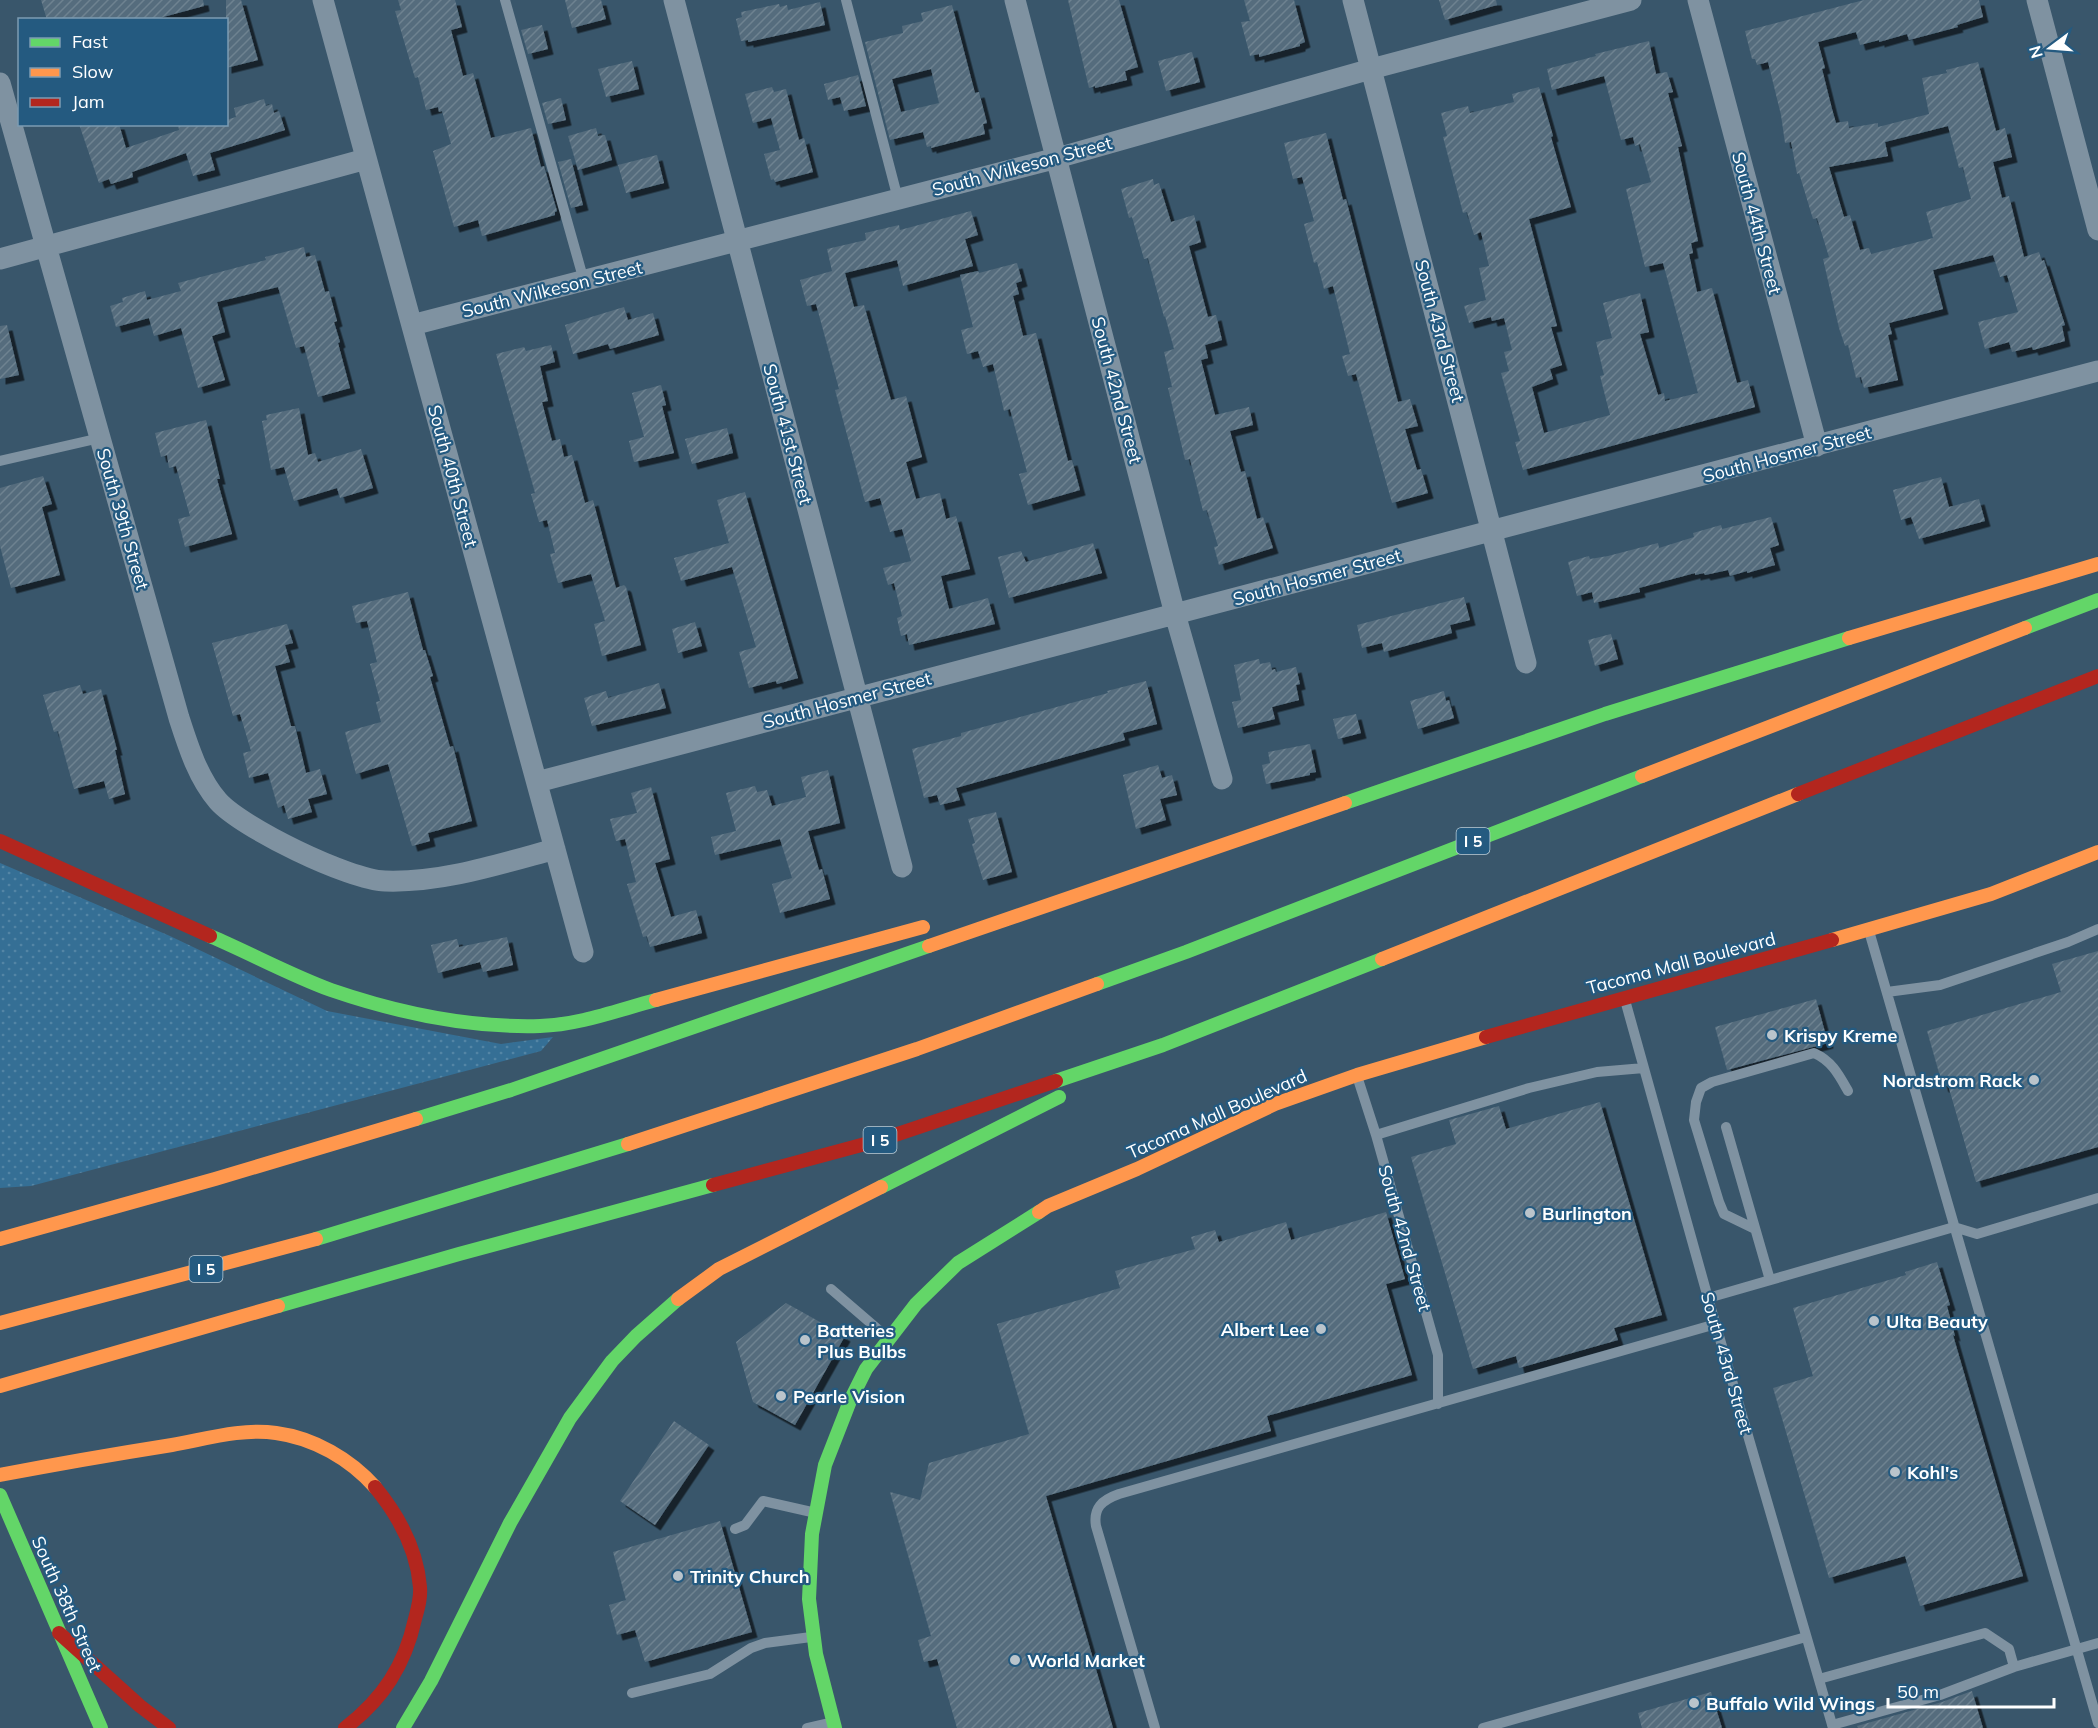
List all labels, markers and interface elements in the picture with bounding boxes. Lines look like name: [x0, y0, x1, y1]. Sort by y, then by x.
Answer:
legend: [18, 18, 228, 126]
north arrow: [2020, 18, 2080, 78]
text: Fast: [72, 30, 108, 53]
text: N: [2024, 44, 2047, 61]
text: Slow: [72, 60, 114, 83]
text: Jam: [72, 90, 105, 113]
street label: South Wilkeson Street: [930, 131, 1114, 201]
street label: South 44th Street: [1727, 149, 1787, 297]
street label: South Wilkeson Street: [459, 255, 645, 323]
street label: South 43rd Street: [1410, 257, 1470, 405]
street label: South 42nd Street: [1086, 314, 1148, 466]
street label: South 41st Street: [758, 361, 818, 507]
street label: South 40th Street: [423, 402, 483, 550]
street label: South Hosmer Street: [1700, 420, 1874, 488]
street label: South 39th Street: [92, 445, 154, 593]
street label: South Hosmer Street: [1230, 543, 1404, 611]
street label: South Hosmer Street: [760, 666, 934, 734]
road number: I 5: [1456, 828, 1490, 854]
street label: Tacoma Mall Boulevard: [1584, 927, 1778, 999]
place label: Krispy Kreme: [1784, 1024, 1897, 1047]
marker: Krispy Kreme: [1765, 1028, 1779, 1042]
street label: Tacoma Mall Boulevard: [1124, 1064, 1310, 1164]
place label: Nordstrom Rack: [1883, 1069, 2023, 1092]
marker: Nordstrom Rack: [2027, 1073, 2041, 1087]
road number: I 5: [864, 1127, 896, 1153]
street label: South 42nd Street: [1373, 1162, 1437, 1314]
place label: Burlington: [1542, 1202, 1632, 1225]
marker: Burlington: [1523, 1206, 1537, 1220]
road number: I 5: [190, 1256, 222, 1282]
street label: South 43rd Street: [1696, 1289, 1758, 1437]
place label: Ulta Beauty: [1886, 1310, 1988, 1333]
marker: Ulta Beauty: [1867, 1314, 1881, 1328]
place label: Albert Lee: [1221, 1318, 1309, 1341]
place label: Batteries Plus Bulbs: [817, 1319, 906, 1363]
marker: Albert Lee: [1314, 1322, 1328, 1336]
marker: Batteries Plus Bulbs: [798, 1333, 812, 1347]
place label: Pearle Vision: [793, 1385, 905, 1408]
marker: Pearle Vision: [774, 1389, 788, 1403]
place label: Kohl's: [1907, 1461, 1958, 1484]
marker: Kohl's: [1888, 1465, 1902, 1479]
street label: South 38th Street: [27, 1532, 107, 1676]
place label: Trinity Church: [690, 1565, 810, 1588]
marker: Trinity Church: [671, 1569, 685, 1583]
place label: World Market: [1027, 1649, 1145, 1672]
marker: World Market: [1008, 1653, 1022, 1667]
scale bar: [1888, 1671, 2054, 1709]
text: 50 m: [1897, 1680, 1939, 1703]
place label: Buffalo Wild Wings: [1706, 1692, 1875, 1715]
marker: Buffalo Wild Wings: [1687, 1696, 1701, 1710]

